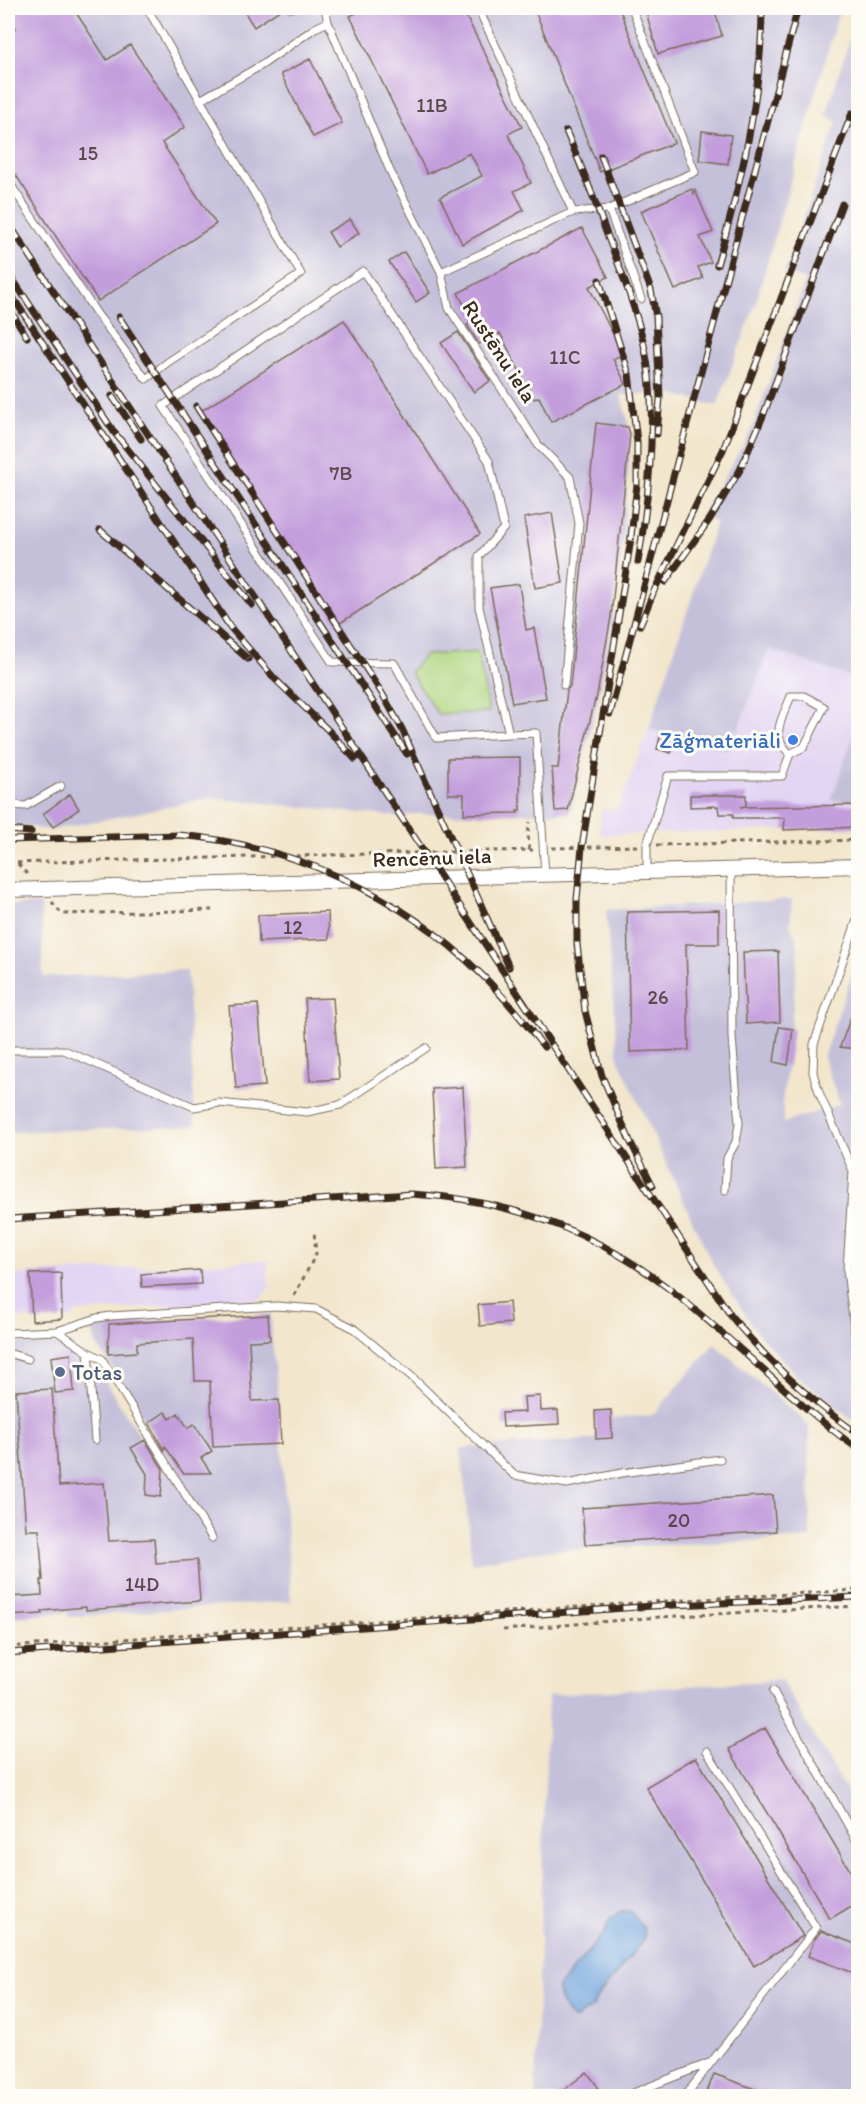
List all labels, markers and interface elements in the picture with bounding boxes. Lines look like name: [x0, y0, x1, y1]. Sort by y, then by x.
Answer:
house number: 11B: [416, 93, 448, 117]
house number: 15: [78, 141, 98, 165]
street label: Rustēnu iela: [457, 295, 543, 408]
house number: 11C: [549, 345, 581, 369]
house number: 7B: [330, 461, 352, 485]
place label: Zāģmateriāli: [659, 727, 781, 754]
marker: Zāģmateriāli: [786, 733, 800, 747]
street label: Rencēnu iela: [372, 842, 492, 873]
house number: 12: [283, 915, 303, 939]
house number: 26: [647, 985, 669, 1009]
place label: Totas: [72, 1359, 122, 1386]
marker: Totas: [53, 1365, 67, 1379]
house number: 20: [668, 1508, 690, 1532]
house number: 14D: [125, 1572, 159, 1596]

